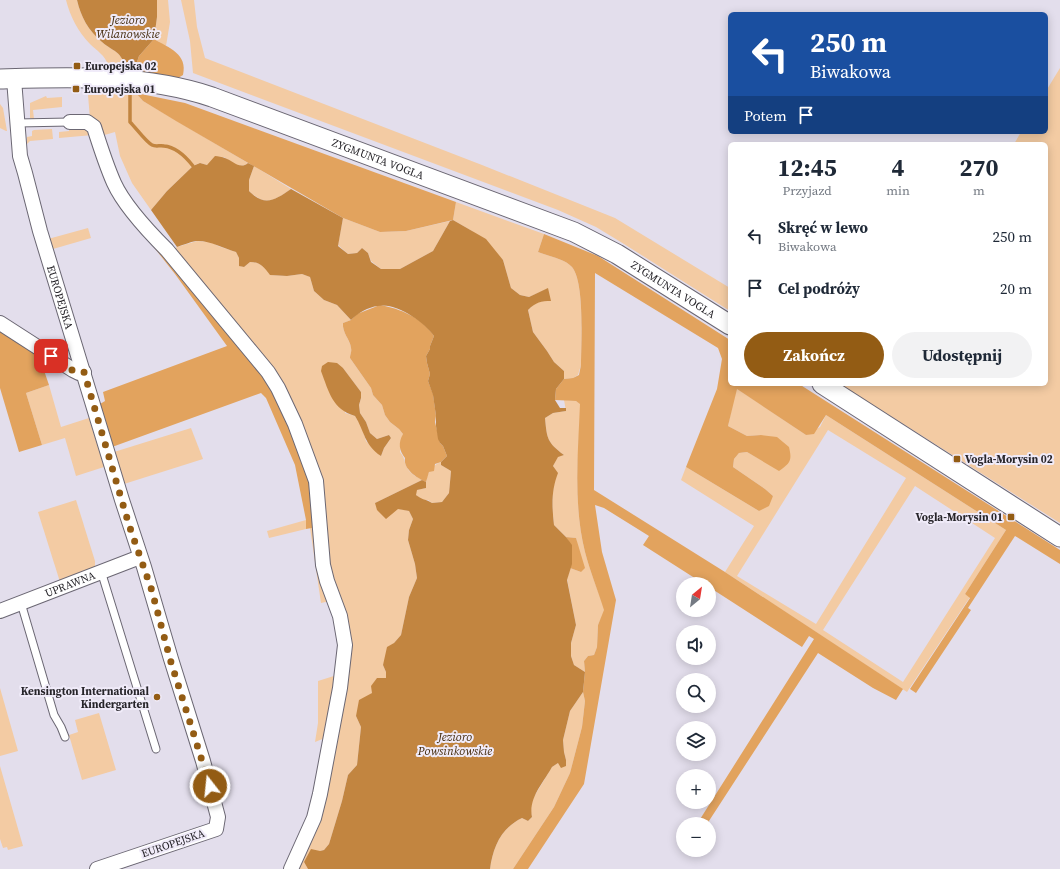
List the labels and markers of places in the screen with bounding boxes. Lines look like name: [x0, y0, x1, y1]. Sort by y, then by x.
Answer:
place label: Europejska 02: [85, 59, 156, 74]
marker: Europejska 02: [72, 61, 82, 71]
place label: Europejska 01: [84, 82, 155, 97]
marker: Europejska 01: [71, 84, 81, 94]
pin: [34, 339, 68, 373]
place label: Vogla-Morysin 02: [965, 452, 1053, 467]
marker: Vogla-Morysin 02: [952, 454, 962, 464]
place label: Vogla-Morysin 01: [915, 510, 1003, 525]
marker: Vogla-Morysin 01: [1006, 512, 1016, 522]
place label: Kensington International Kindergarten: [21, 684, 149, 712]
marker: Kensington International Kindergarten: [152, 692, 162, 702]

